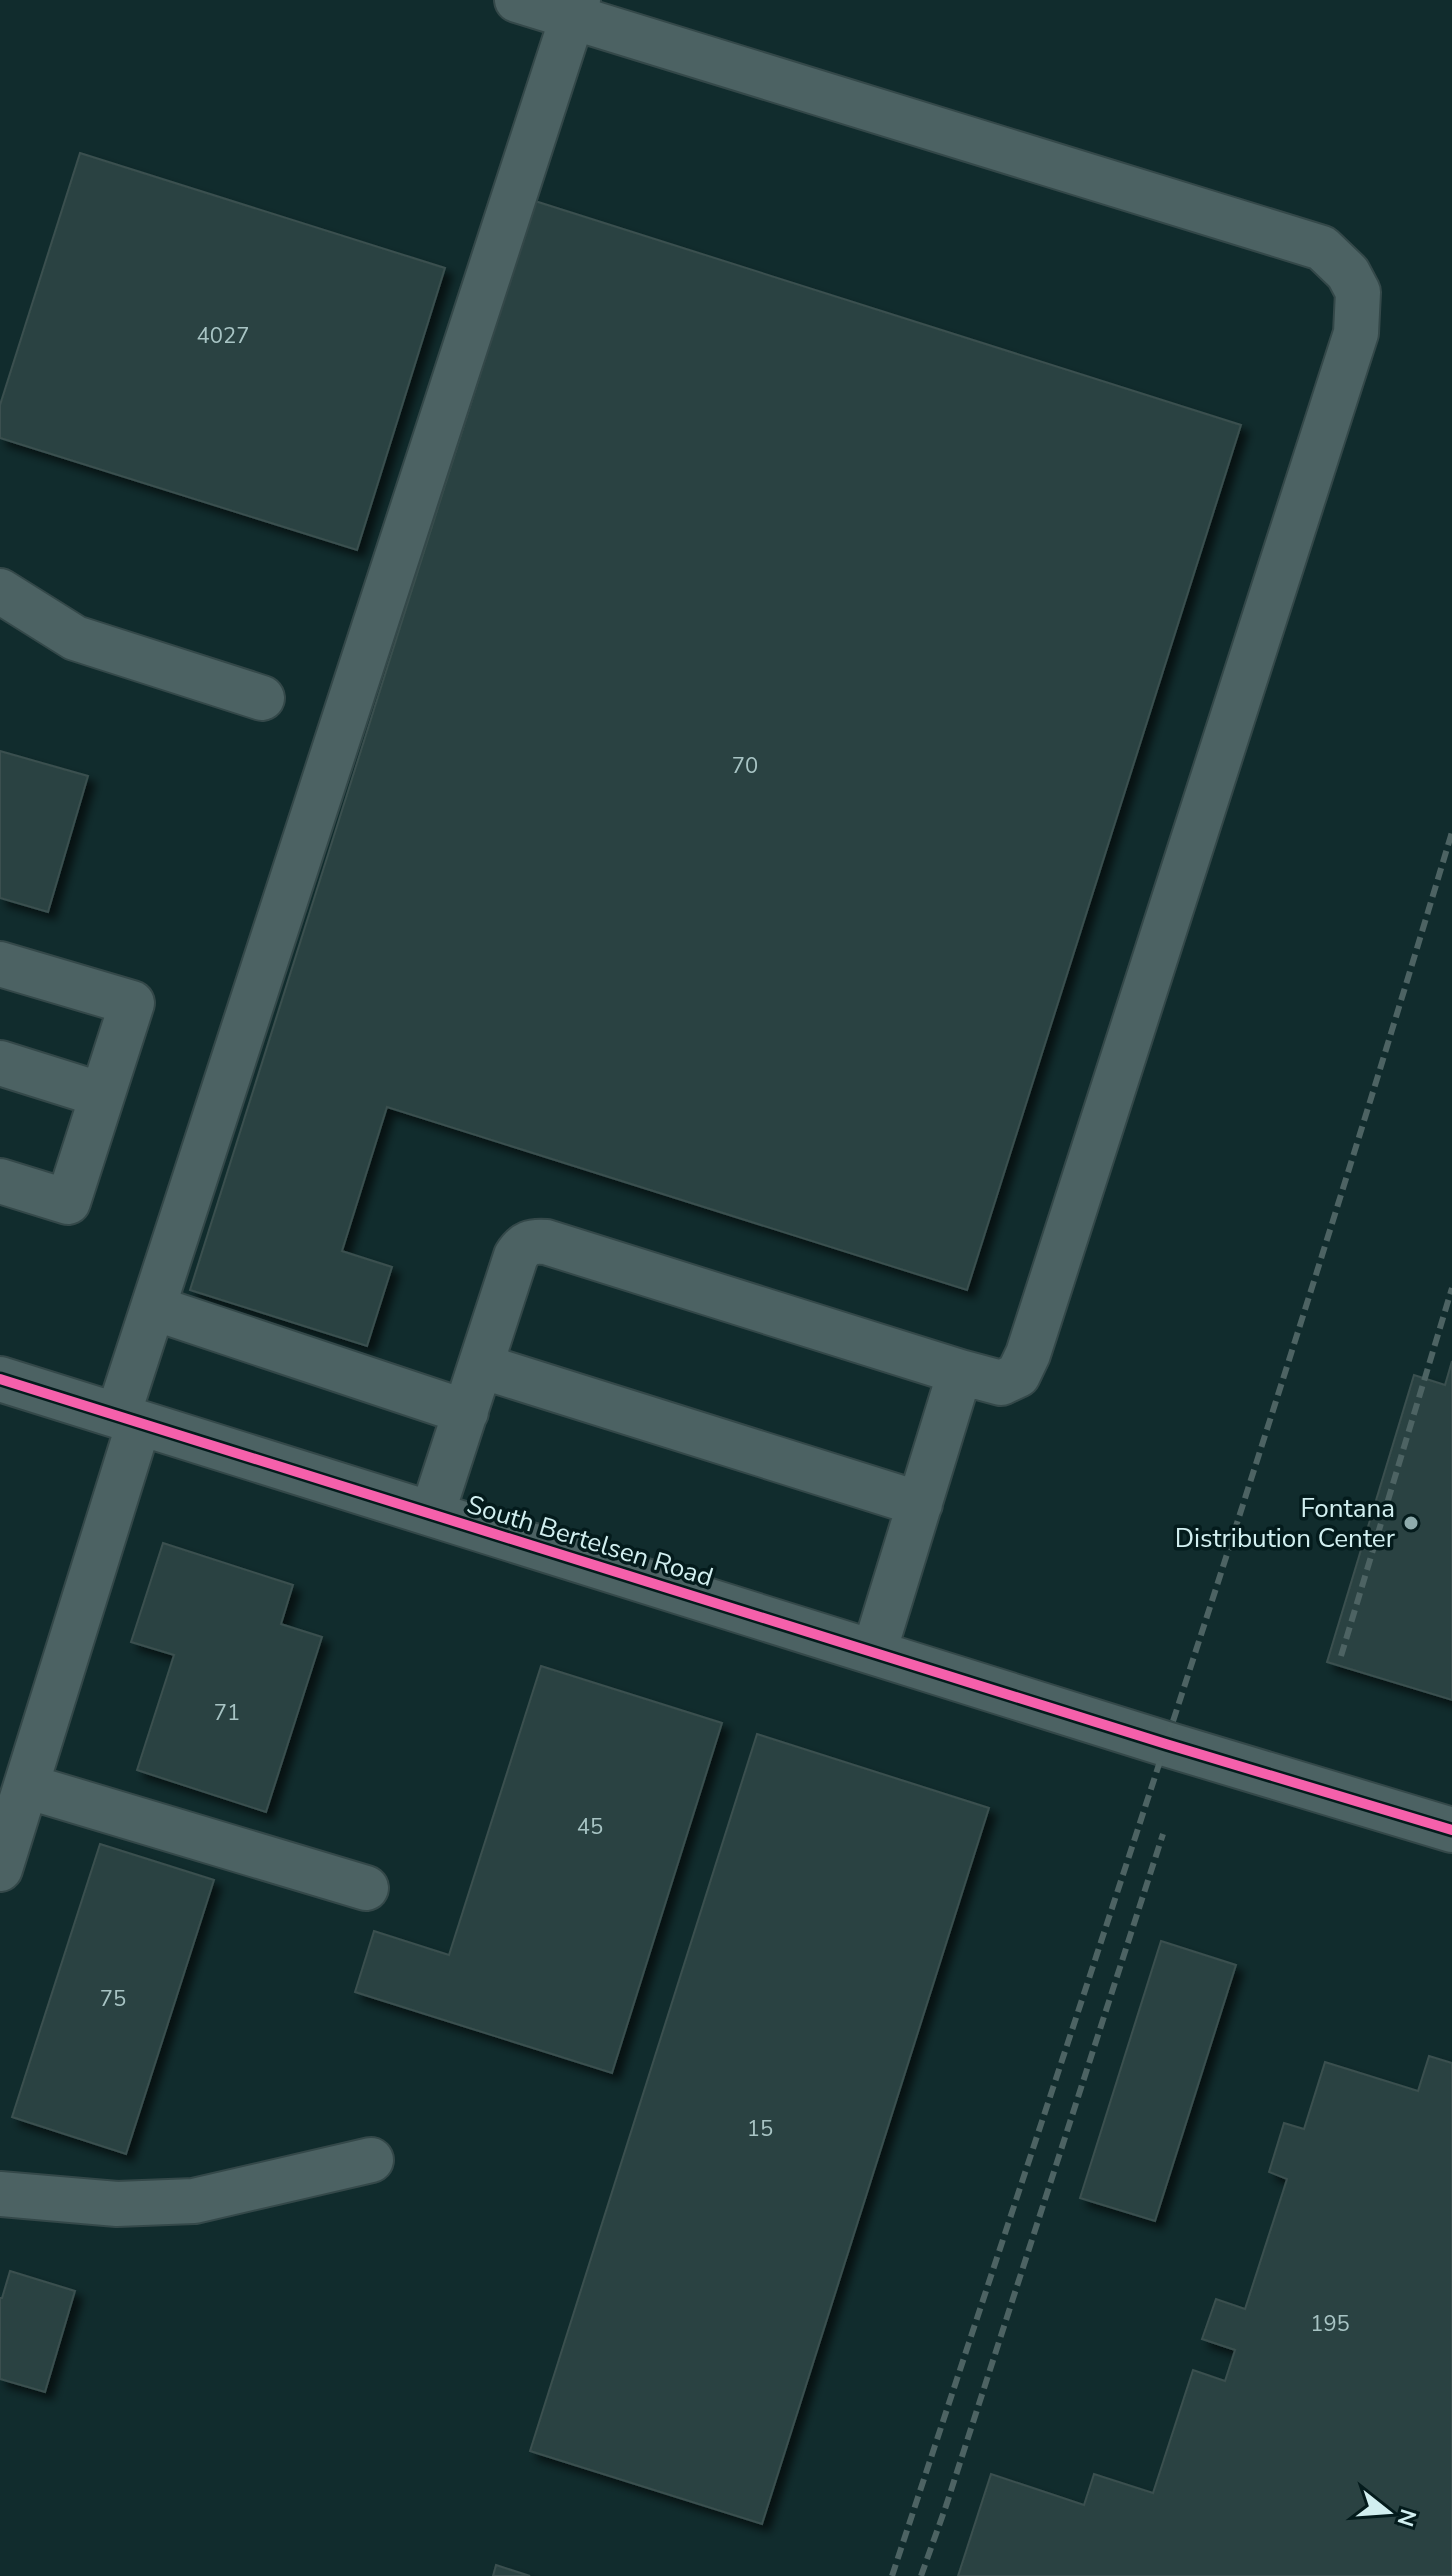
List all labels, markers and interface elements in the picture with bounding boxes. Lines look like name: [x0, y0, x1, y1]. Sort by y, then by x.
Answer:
house number: 4027: [197, 321, 249, 351]
house number: 70: [732, 751, 758, 781]
street label: South Bertelsen Road: [463, 1487, 717, 1595]
place label: Fontana Distribution Center: [1175, 1491, 1396, 1556]
marker: Fontana Distribution Center: [1402, 1514, 1420, 1532]
house number: 71: [214, 1698, 240, 1728]
house number: 45: [577, 1812, 603, 1842]
house number: 75: [100, 1984, 126, 2014]
house number: 15: [747, 2114, 773, 2144]
house number: 195: [1310, 2309, 1350, 2339]
north arrow: [1348, 2472, 1428, 2552]
text: N: [1389, 2505, 1423, 2530]

